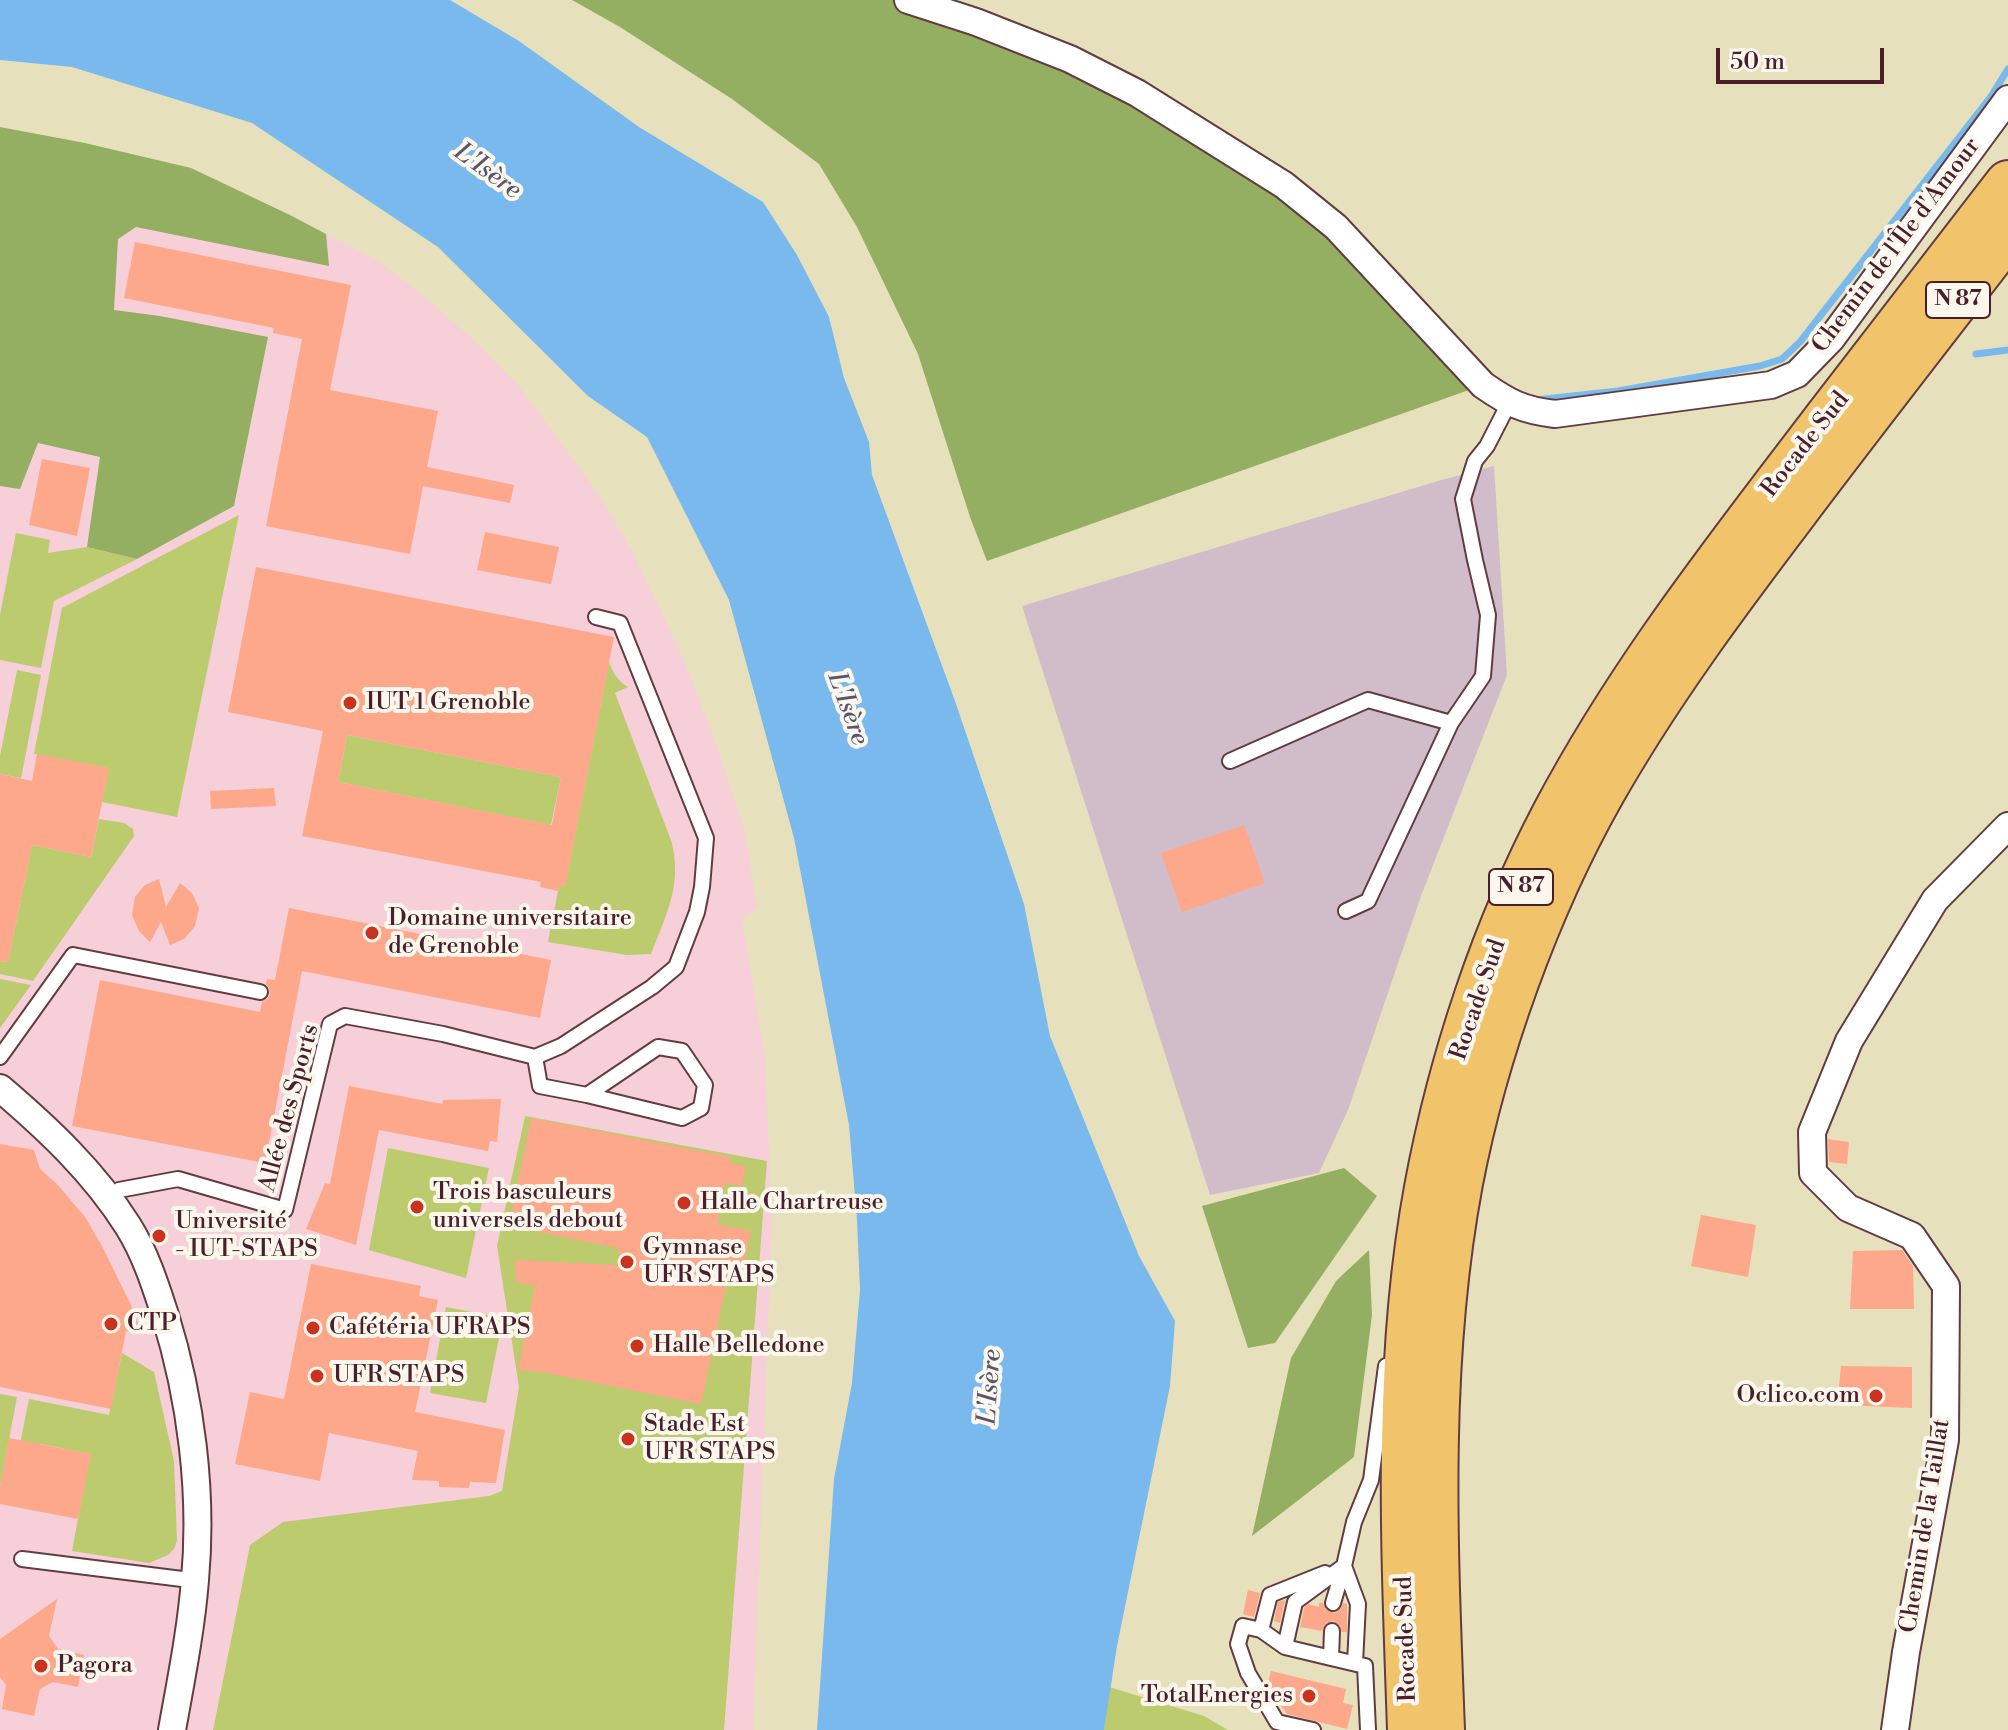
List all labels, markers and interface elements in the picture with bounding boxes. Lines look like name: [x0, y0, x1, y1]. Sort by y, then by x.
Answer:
scale bar: [1720, 32, 1888, 82]
text: 50 m: [1730, 47, 1785, 77]
street label: Chemin de l'Île d'Amour: [1807, 133, 1987, 359]
water label: L'Isère: [447, 137, 527, 207]
road number: N 87: [1926, 282, 1990, 318]
street label: Rocade Sud: [1756, 387, 1856, 503]
water label: L'Isère: [819, 668, 875, 750]
place label: IUT 1 Grenoble: [366, 689, 531, 717]
marker: IUT 1 Grenoble: [341, 694, 359, 712]
road number: N 87: [1489, 869, 1553, 905]
place label: Domaine universitaire de Grenoble: [388, 905, 632, 961]
marker: Domaine universitaire de Grenoble: [363, 924, 381, 942]
street label: Rocade Sud: [1445, 936, 1513, 1064]
street label: Allée des Sports: [254, 1021, 326, 1195]
place label: Trois basculeurs universels debout: [433, 1179, 623, 1235]
place label: Halle Chartreuse: [700, 1189, 884, 1217]
marker: Halle Chartreuse: [675, 1194, 693, 1212]
marker: Trois basculeurs universels debout: [408, 1198, 426, 1216]
place label: Université - IUT-STAPS: [175, 1208, 318, 1264]
marker: Université - IUT-STAPS: [150, 1227, 168, 1245]
place label: Gymnase UFR STAPS: [643, 1234, 774, 1290]
marker: Gymnase UFR STAPS: [618, 1253, 636, 1271]
place label: CTP: [127, 1310, 177, 1338]
place label: Cafétéria UFRAPS: [329, 1314, 531, 1342]
marker: CTP: [102, 1315, 120, 1333]
marker: Cafétéria UFRAPS: [304, 1319, 322, 1337]
place label: Halle Belledone: [653, 1332, 825, 1360]
marker: Halle Belledone: [628, 1337, 646, 1355]
water label: L'Isère: [973, 1348, 1009, 1426]
place label: UFR STAPS: [333, 1362, 464, 1390]
marker: UFR STAPS: [308, 1367, 326, 1385]
place label: Oclico.com: [1736, 1382, 1860, 1410]
marker: Oclico.com: [1867, 1387, 1885, 1405]
place label: Stade Est UFR STAPS: [644, 1411, 775, 1467]
street label: Chemin de la Taillat: [1895, 1417, 1957, 1635]
marker: Stade Est UFR STAPS: [619, 1430, 637, 1448]
street label: Rocade Sud: [1390, 1576, 1424, 1702]
place label: Pagora: [57, 1652, 133, 1680]
marker: Pagora: [32, 1657, 50, 1675]
place label: TotalEnergies: [1141, 1682, 1293, 1710]
marker: TotalEnergies: [1300, 1687, 1318, 1705]

